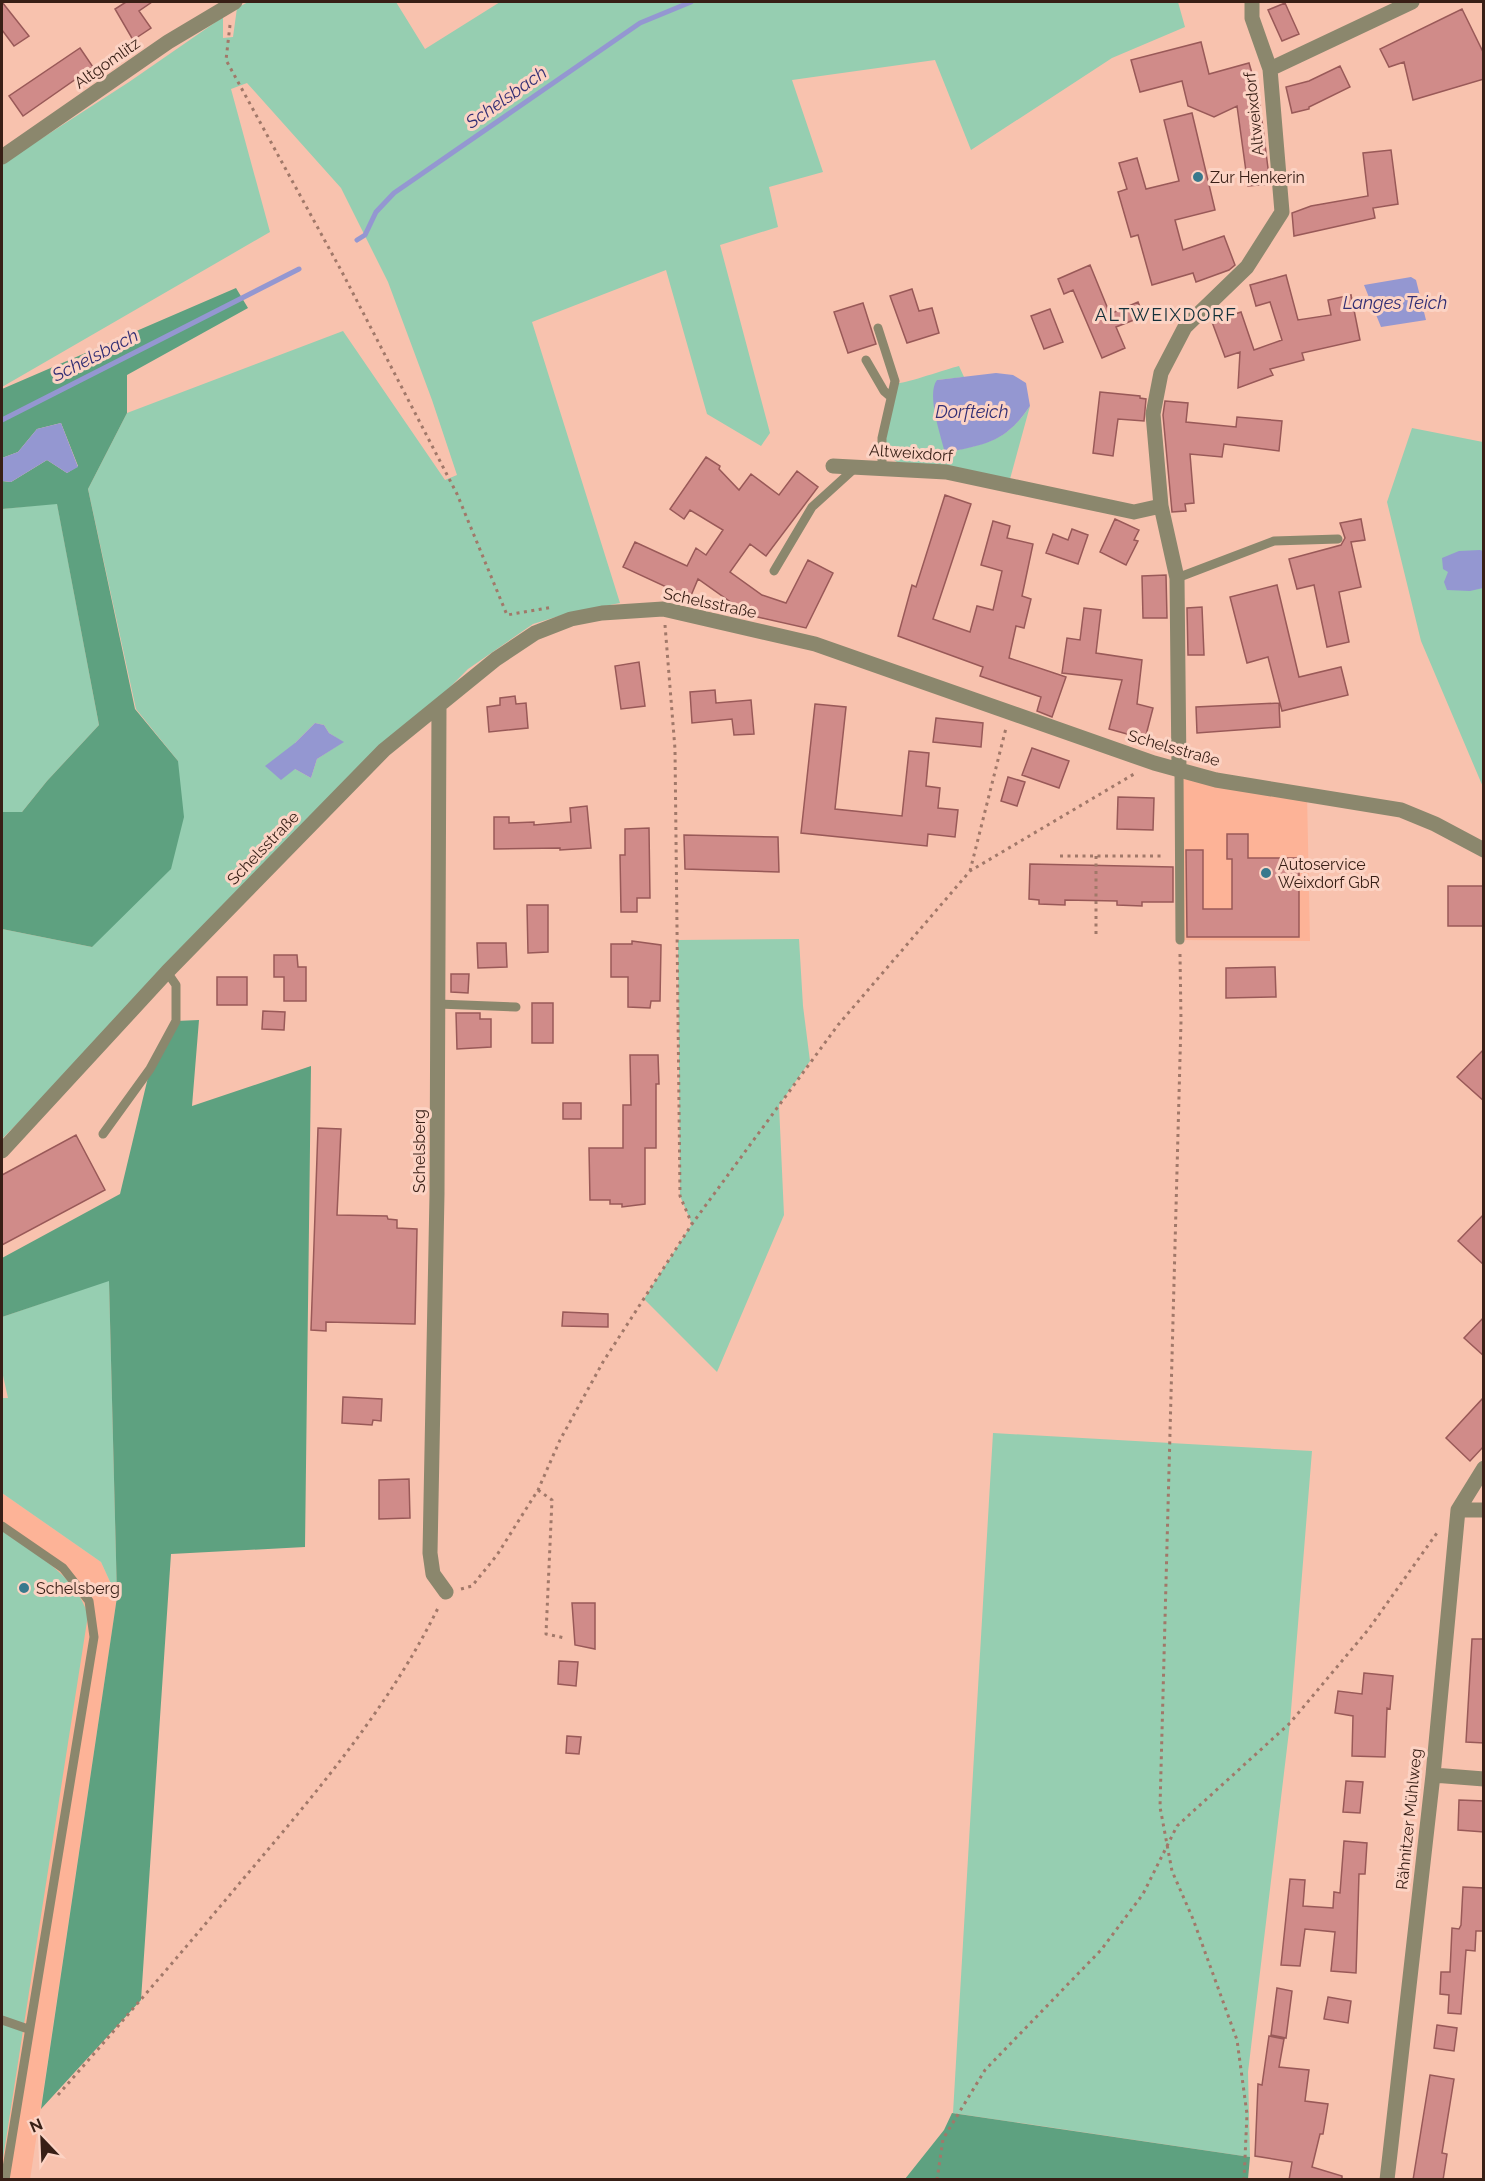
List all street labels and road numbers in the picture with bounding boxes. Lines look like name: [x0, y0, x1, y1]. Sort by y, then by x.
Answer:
street label: Altgomlitz: [71, 33, 144, 92]
street label: Altweixdorf: [1240, 70, 1268, 157]
street label: Altweixdorf: [868, 441, 954, 465]
street label: Schelsstraße: [662, 584, 758, 622]
street label: Schelsstraße: [1126, 726, 1222, 770]
street label: Schelsstraße: [223, 807, 303, 889]
street label: Schelsberg: [410, 1109, 429, 1193]
street label: Rähnitzer Mühlweg: [1392, 1747, 1426, 1891]

